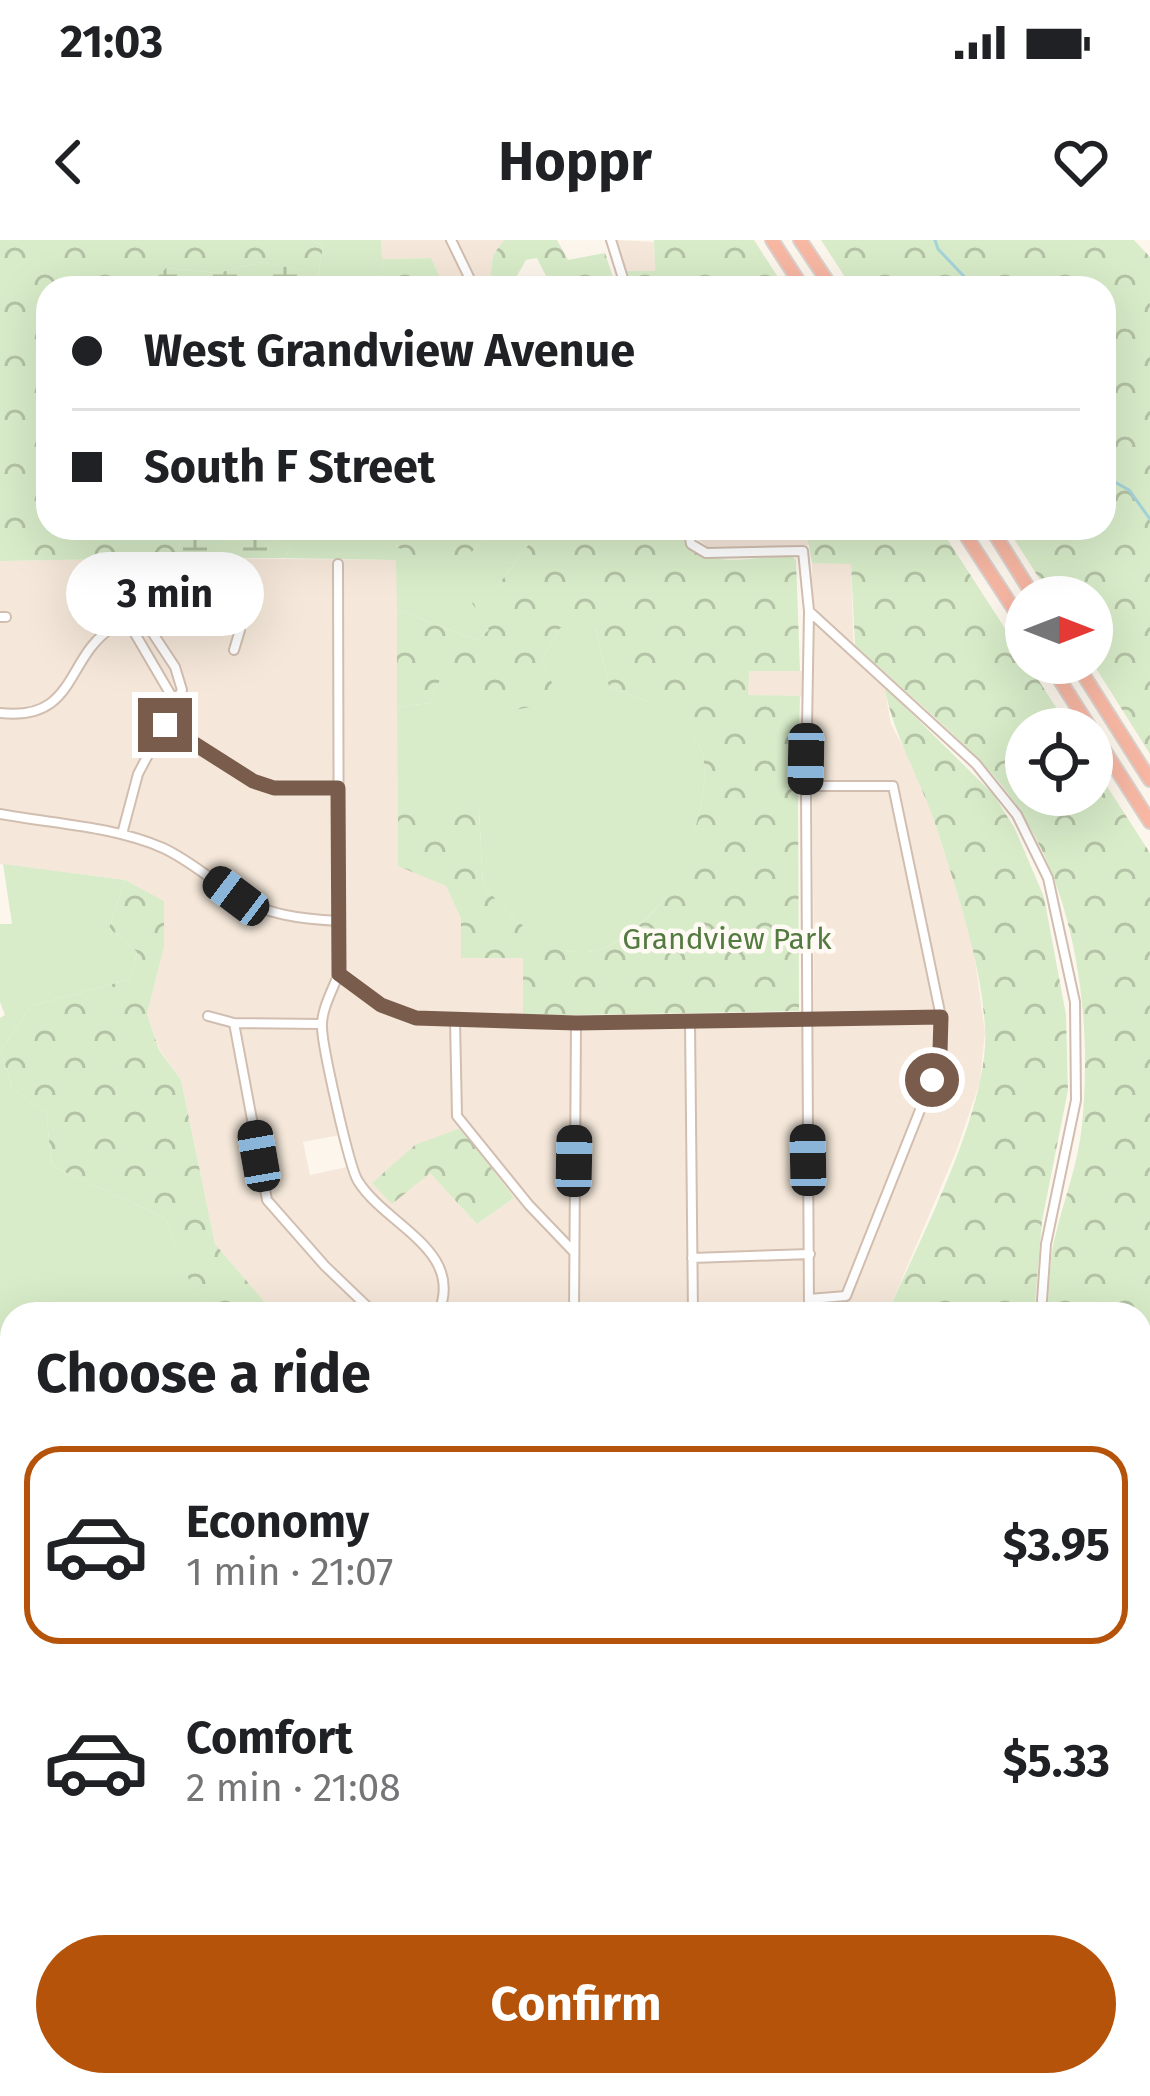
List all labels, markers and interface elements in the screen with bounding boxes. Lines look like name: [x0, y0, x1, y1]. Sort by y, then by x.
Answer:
text: 21:03: [60, 15, 163, 69]
icon: back: [36, 129, 102, 195]
icon: heart: [1048, 129, 1114, 195]
text: Hoppr: [498, 130, 652, 194]
text: West Grandview Avenue: [144, 324, 635, 378]
text: South F Street: [144, 440, 435, 494]
callout: 3 min: [66, 551, 264, 635]
text: 3 min: [117, 571, 213, 617]
north arrow: [1005, 576, 1113, 684]
map controls: [1005, 576, 1113, 816]
route end: [138, 698, 192, 752]
button: locate: [1005, 708, 1113, 816]
car: [787, 723, 825, 795]
car: [196, 860, 276, 932]
park label: Grandview Park: [622, 921, 832, 957]
route start: [905, 1053, 959, 1107]
car: [235, 1117, 283, 1195]
car: [789, 1124, 827, 1196]
car: [555, 1125, 593, 1197]
text: Choose a ride: [36, 1342, 371, 1406]
icon: car: [42, 1491, 150, 1599]
text: Economy: [186, 1495, 369, 1549]
text: $3.95: [1003, 1518, 1110, 1572]
text: 1 min · 21:07: [186, 1549, 393, 1595]
icon: car: [42, 1707, 150, 1815]
text: Comfort: [186, 1711, 353, 1765]
text: $5.33: [1003, 1734, 1110, 1788]
text: 2 min · 21:08: [186, 1765, 401, 1811]
button: Confirm: [36, 1935, 1116, 2073]

